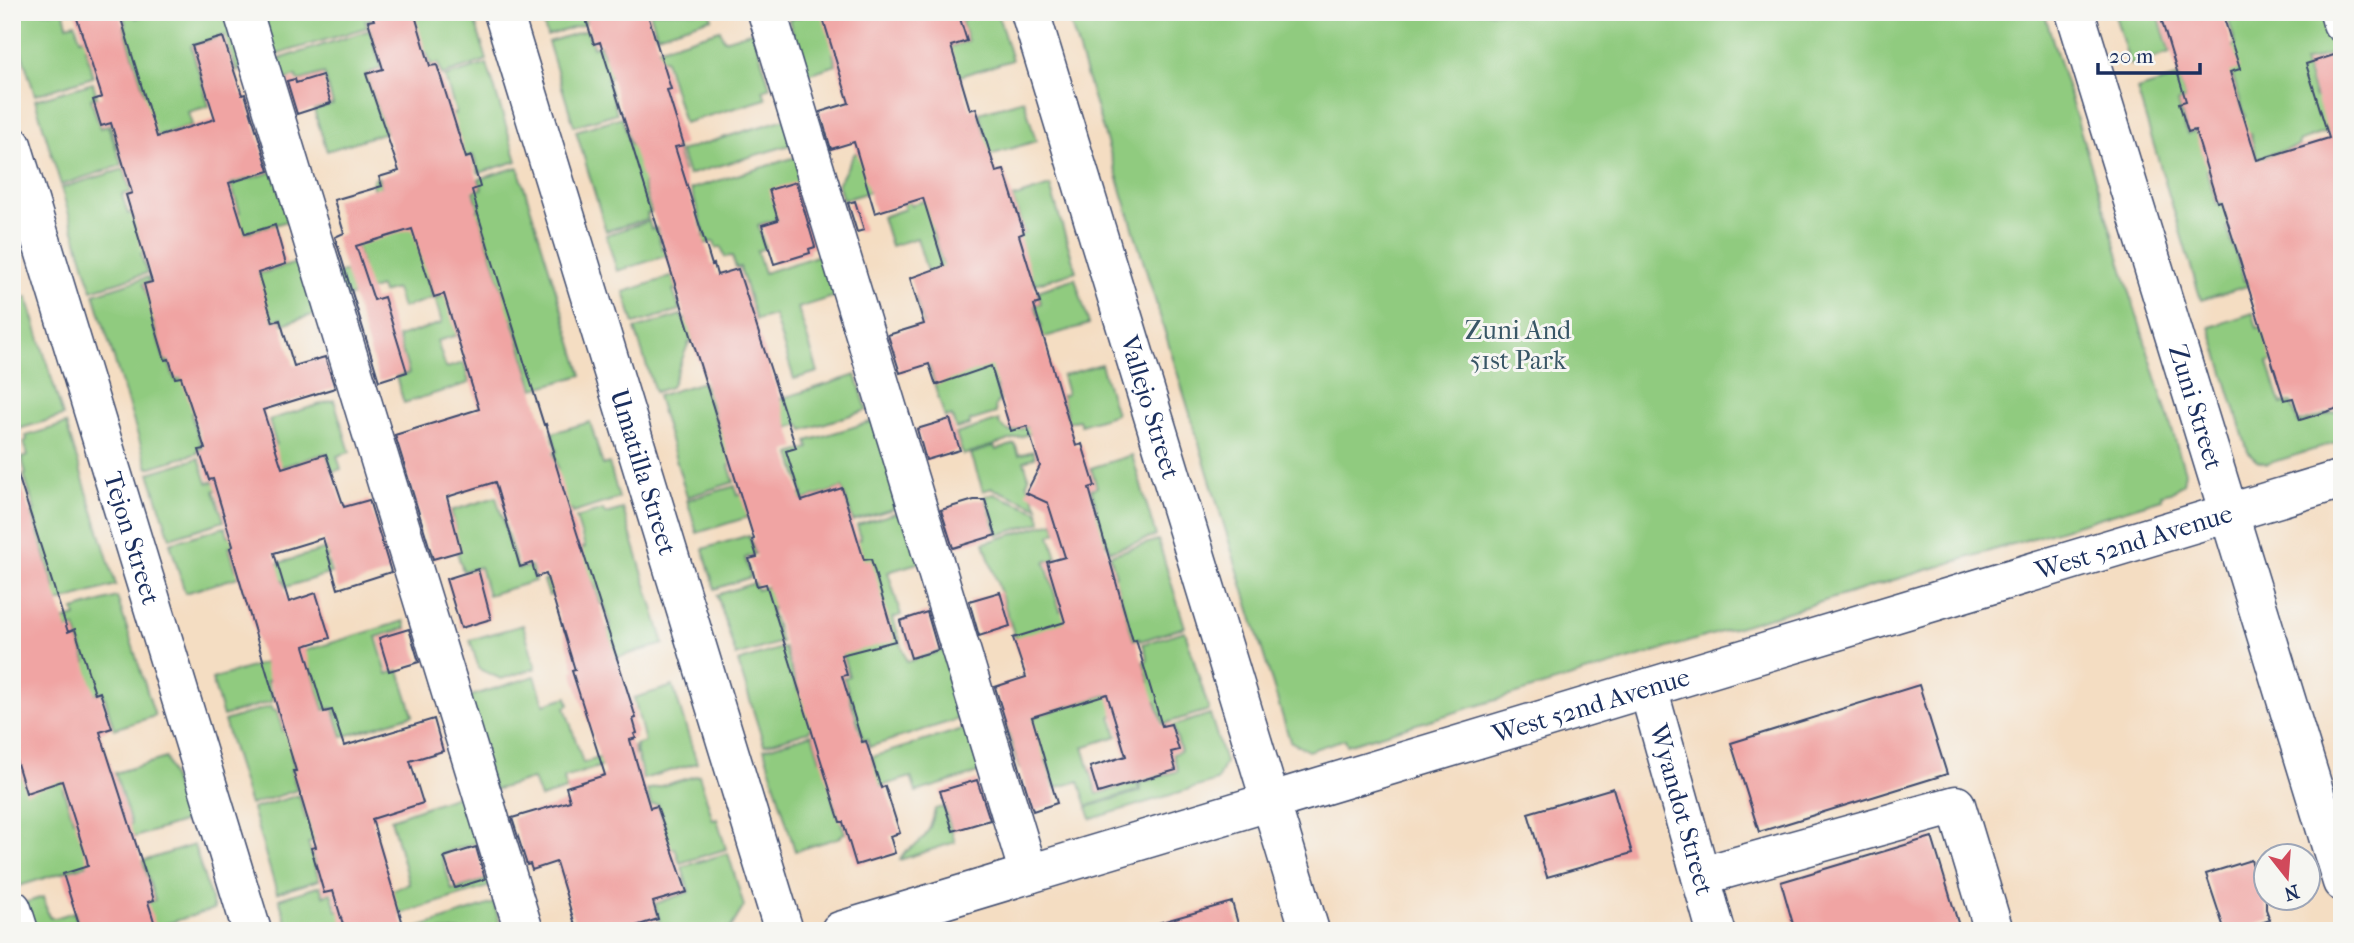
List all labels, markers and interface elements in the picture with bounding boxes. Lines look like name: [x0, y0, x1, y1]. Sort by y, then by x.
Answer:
scale bar: [2098, 32, 2200, 76]
text: 20 m: [2109, 44, 2154, 68]
park label: Zuni And 51st Park: [1465, 315, 1572, 376]
street label: Vallejo Street: [1114, 331, 1187, 483]
street label: Zuni Street: [2162, 340, 2230, 474]
street label: Umatilla Street: [604, 385, 684, 559]
street label: Tejon Street: [97, 468, 167, 609]
street label: West 52nd Avenue: [2030, 497, 2236, 586]
street label: West 52nd Avenue: [1487, 661, 1693, 750]
street label: Wyandot Street: [1643, 719, 1721, 899]
north arrow: [2252, 842, 2322, 912]
text: N: [2281, 880, 2302, 905]

